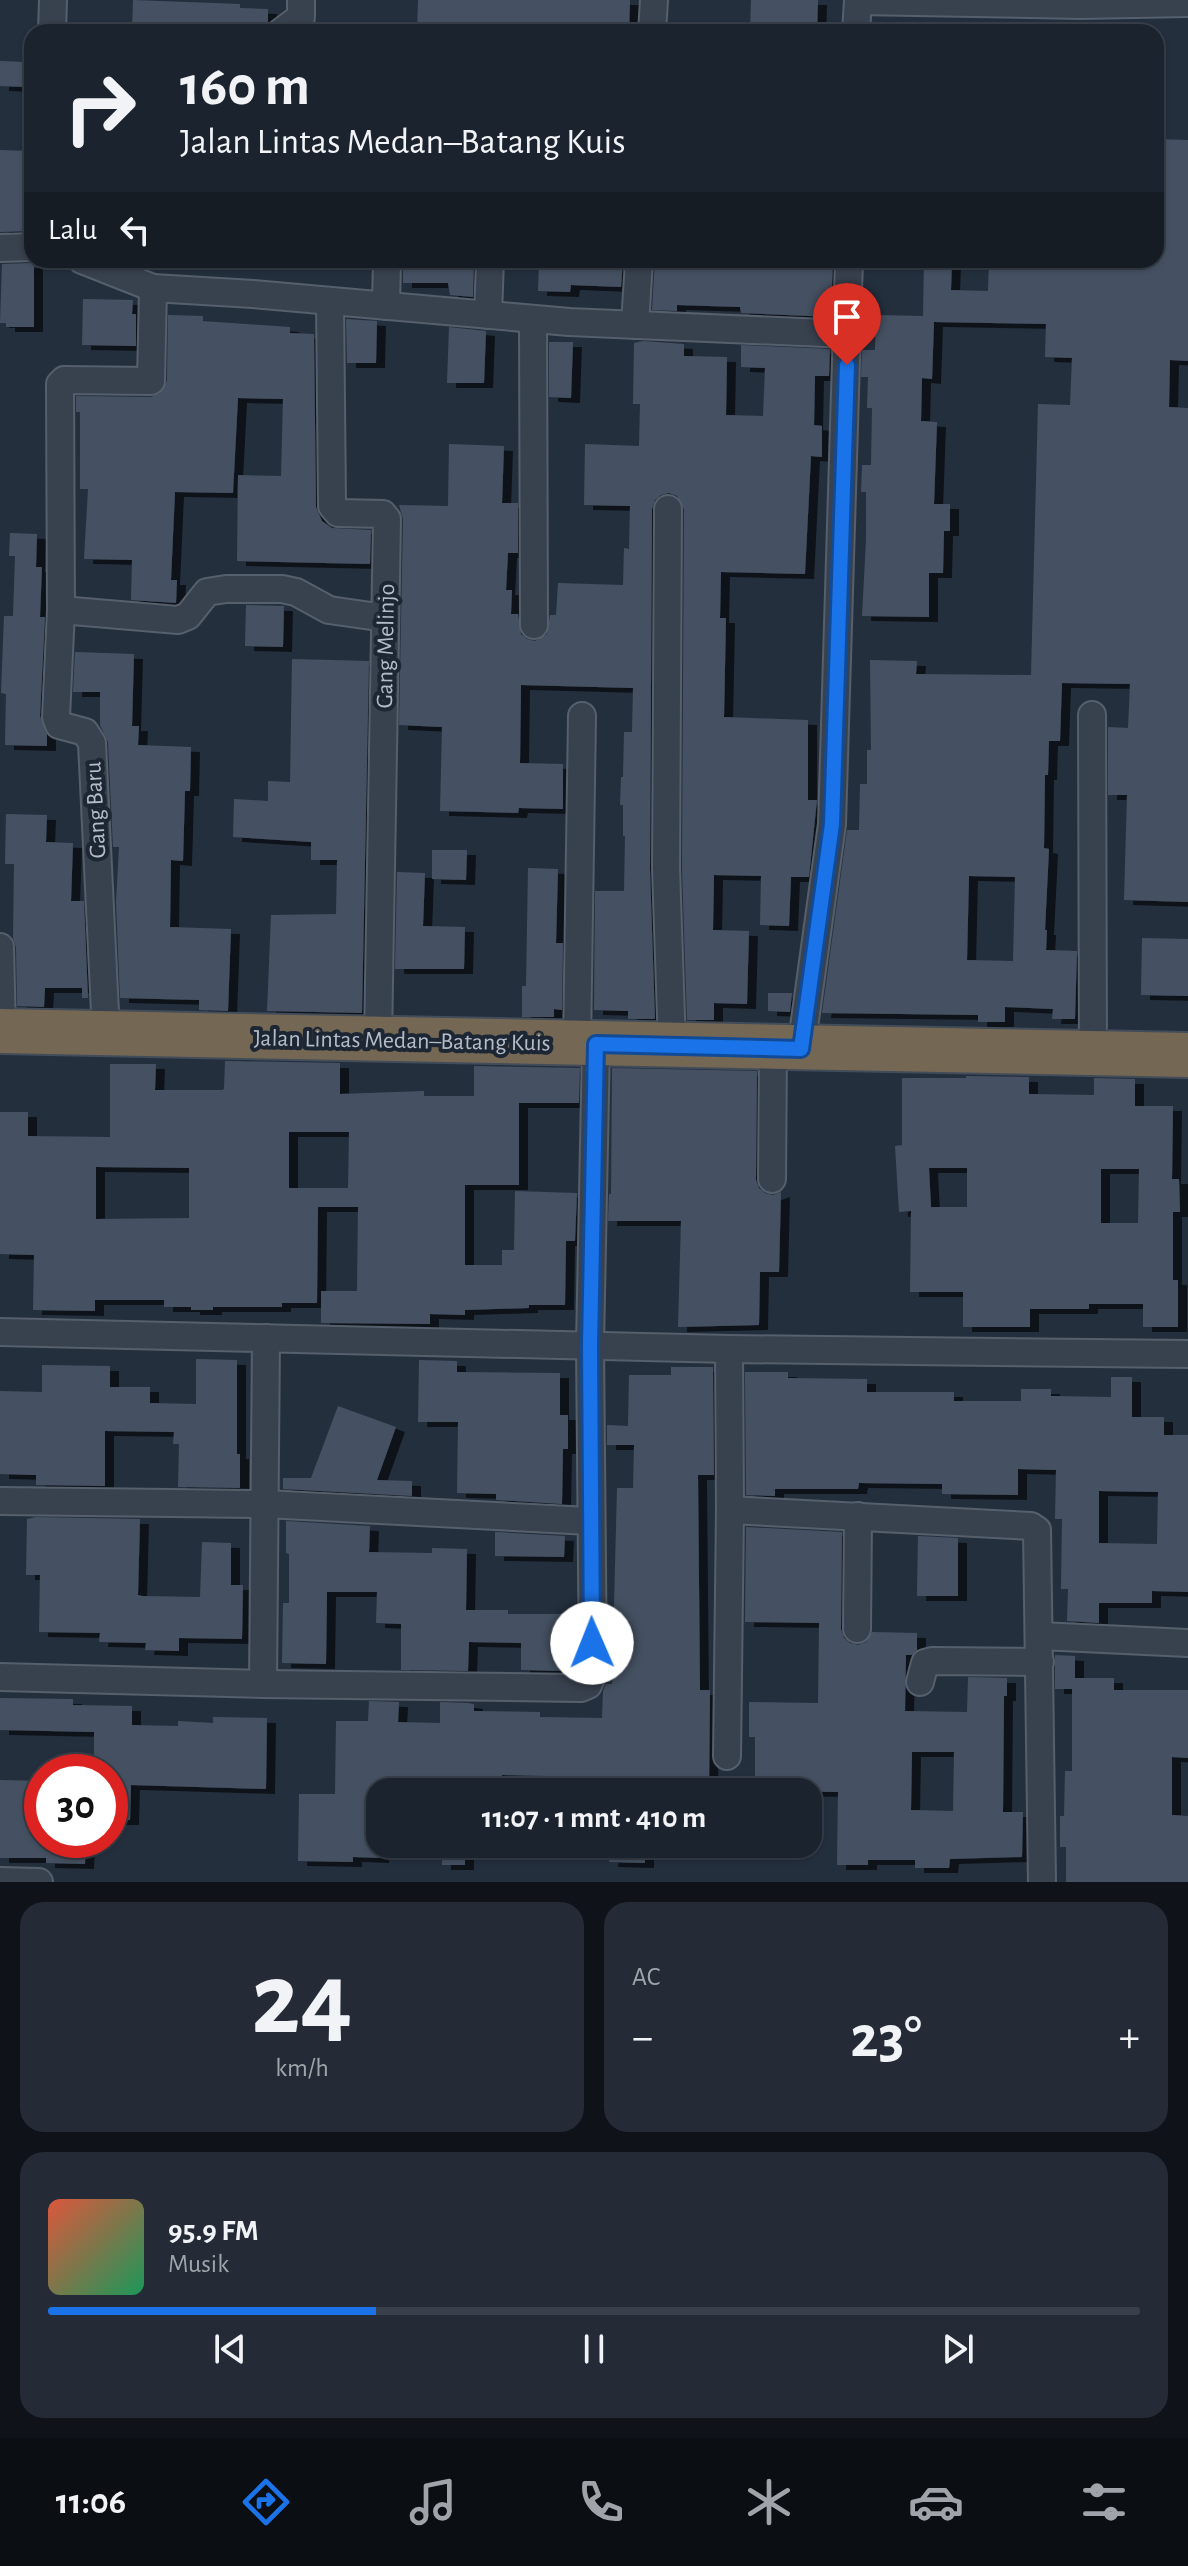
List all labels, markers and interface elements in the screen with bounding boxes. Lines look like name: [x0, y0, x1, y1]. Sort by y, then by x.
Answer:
icon: right: [48, 56, 152, 160]
text: 160 m: [180, 59, 310, 115]
text: Jalan Lintas Medan–Batang Kuis: [180, 124, 626, 160]
icon: left: [113, 208, 157, 252]
text: Lalu: [48, 215, 97, 245]
pin: [813, 283, 881, 365]
icon: arrive: [825, 295, 869, 339]
street label: Gang Melinjo: [373, 583, 399, 709]
street label: Gang Baru: [81, 761, 111, 859]
street label: Jalan Lintas Medan–Batang Kuis: [253, 1026, 551, 1056]
position arrow: [550, 1601, 634, 1685]
speed limit sign: 30: [24, 1754, 128, 1858]
text: 11:07 · 1 mnt · 410 m: [482, 1803, 706, 1833]
text: 24: [251, 1949, 353, 2053]
text: AC: [632, 1964, 660, 1990]
text: 23°: [850, 2008, 922, 2068]
text: −: [632, 2016, 653, 2060]
text: +: [1119, 2016, 1140, 2060]
text: km/h: [275, 2055, 329, 2081]
text: 95.9 FM: [168, 2216, 259, 2246]
text: Musik: [168, 2251, 229, 2277]
icon: previous: [208, 2327, 252, 2371]
icon: pause: [572, 2327, 616, 2371]
icon: next: [936, 2327, 980, 2371]
icon: directions: [238, 2474, 294, 2530]
icon: music: [405, 2474, 461, 2530]
icon: phone: [573, 2474, 629, 2530]
icon: climate: [741, 2474, 797, 2530]
icon: car: [908, 2474, 964, 2530]
icon: filters: [1076, 2474, 1132, 2530]
text: 11:06: [56, 2484, 126, 2520]

